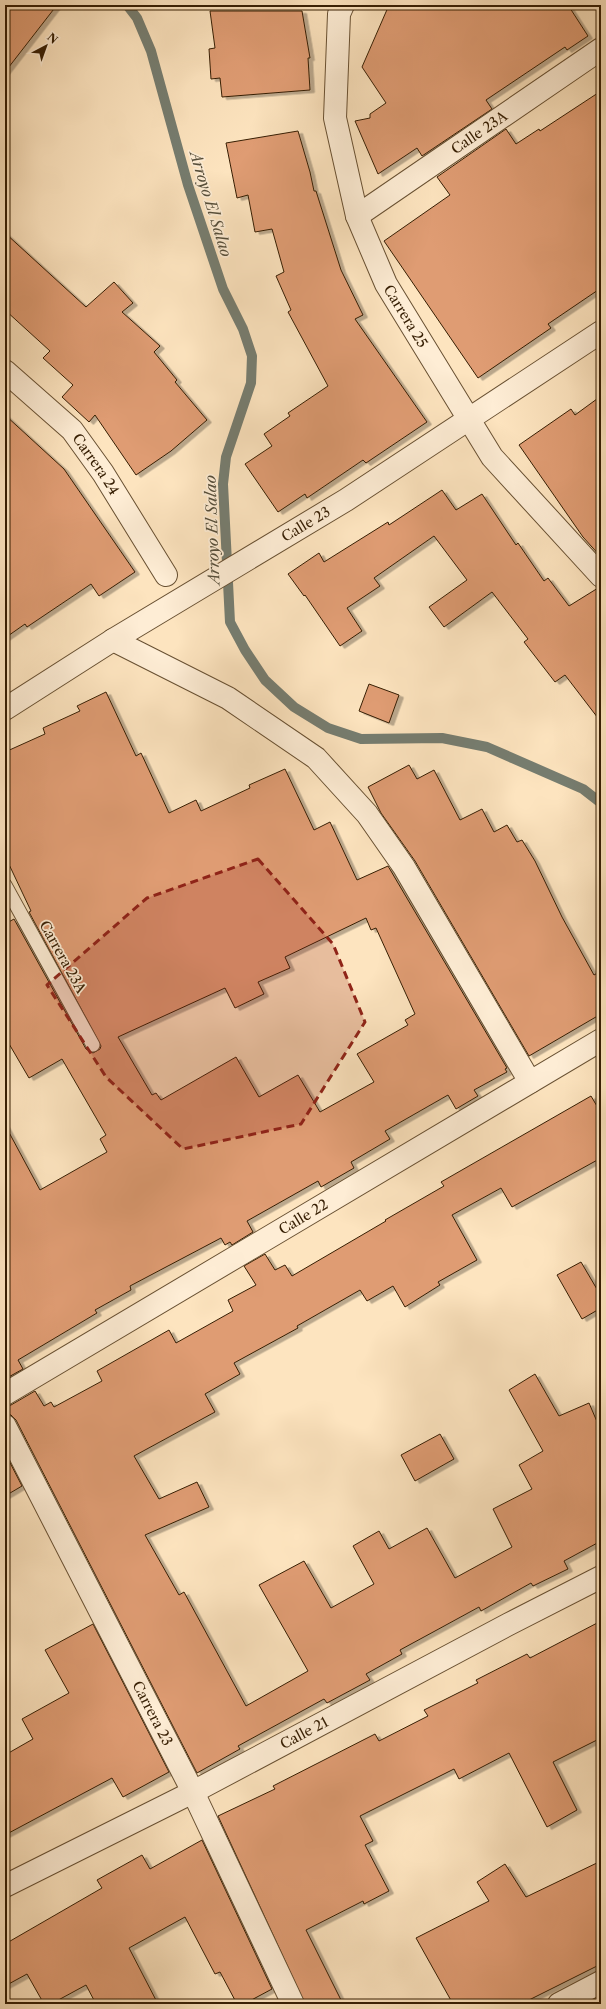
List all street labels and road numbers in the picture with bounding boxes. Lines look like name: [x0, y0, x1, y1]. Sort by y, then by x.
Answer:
street label: Calle 23A: [448, 106, 511, 158]
street label: Carrera 25: [380, 282, 432, 351]
street label: Carrera 24: [68, 430, 123, 498]
street label: Calle 23: [278, 503, 333, 546]
street label: Carrera 23A: [36, 917, 91, 997]
street label: Calle 22: [275, 1195, 331, 1238]
street label: Carrera 23: [129, 1678, 177, 1749]
street label: Calle 21: [277, 1713, 331, 1753]

